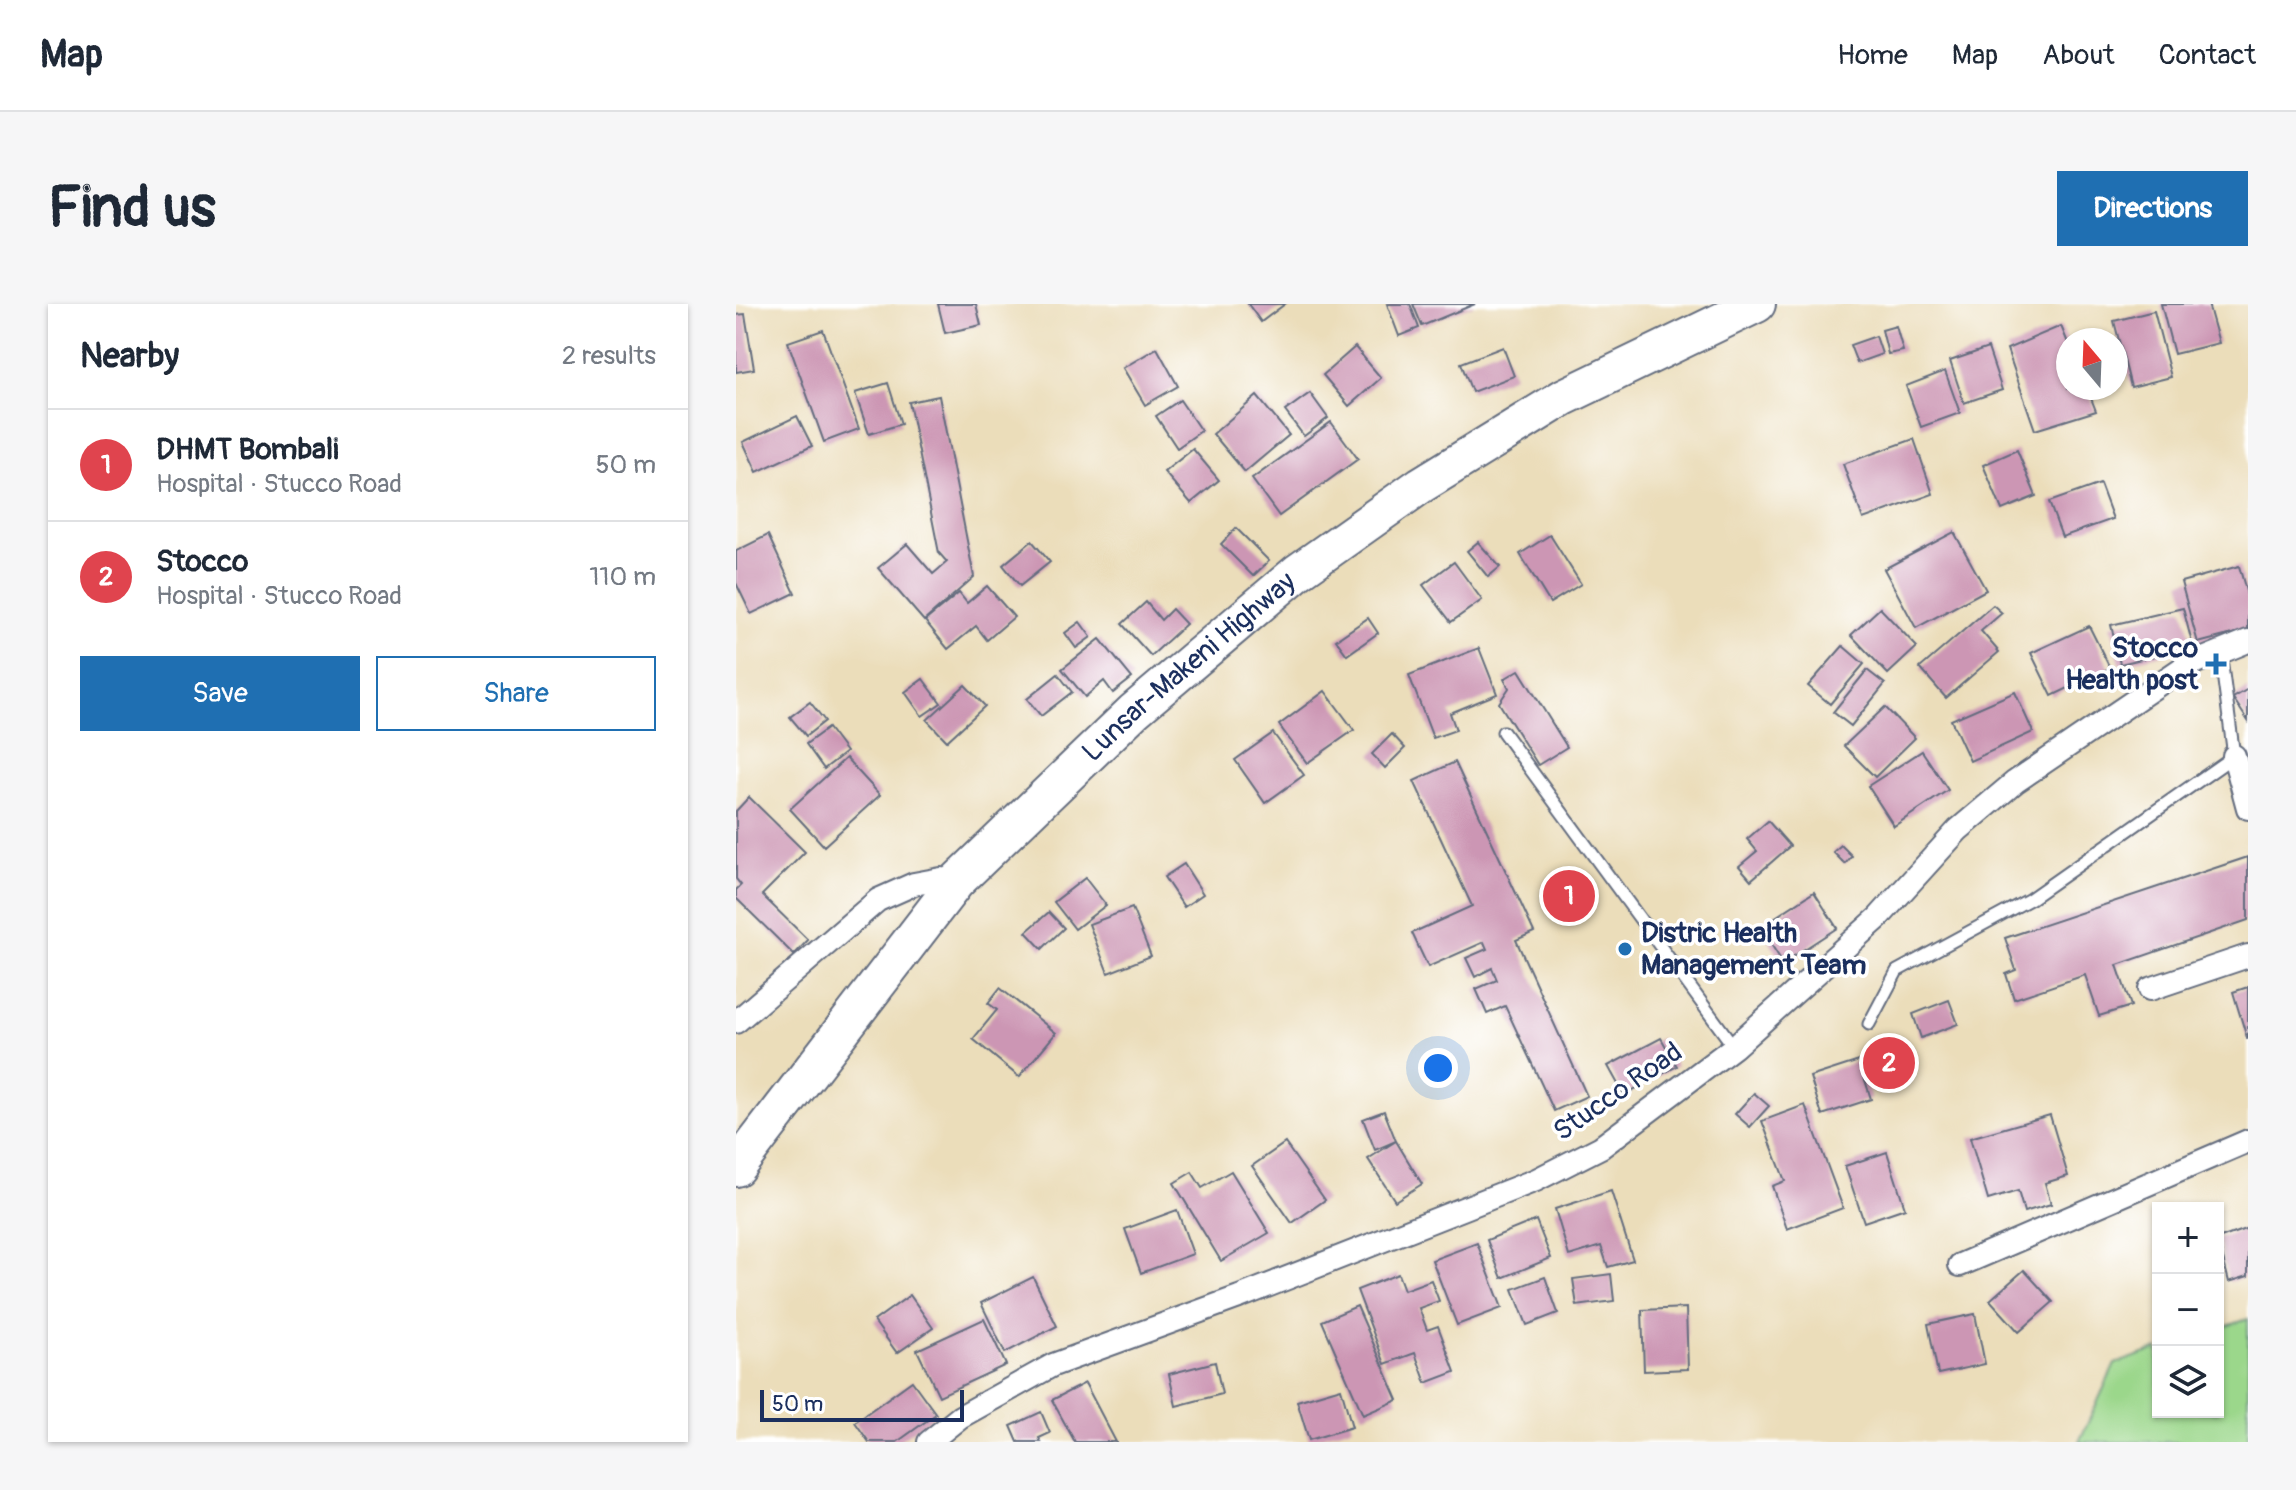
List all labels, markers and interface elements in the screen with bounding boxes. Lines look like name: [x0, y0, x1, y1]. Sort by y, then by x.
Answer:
text: Map: [40, 31, 103, 79]
text: Home: [1837, 38, 1908, 73]
text: Map: [1952, 38, 1998, 73]
text: About: [2042, 38, 2115, 73]
text: Contact: [2159, 38, 2256, 73]
button: Directions: [2057, 171, 2248, 246]
text: Find us: [48, 174, 216, 243]
north arrow: [2056, 328, 2128, 400]
text: Nearby: [80, 335, 179, 378]
text: 2 results: [562, 340, 656, 372]
text: DHMT Bombali: [156, 431, 339, 468]
text: 1: [101, 449, 111, 481]
text: 50 m: [595, 449, 656, 481]
text: Hospital · Stucco Road: [156, 468, 402, 500]
text: Stocco: [156, 543, 248, 580]
text: 2: [99, 561, 113, 593]
text: 110 m: [589, 561, 656, 593]
street label: Lunsar-Makeni Highway: [1075, 564, 1303, 769]
text: Hospital · Stucco Road: [156, 580, 402, 612]
place label: Stocco Health post: [2065, 631, 2199, 698]
marker: Stocco Health post: [2205, 653, 2227, 675]
button: Save: [80, 656, 360, 731]
button: Share: [376, 656, 656, 731]
pin: 1: [1543, 866, 1595, 926]
place label: Distric Health Management Team: [1641, 916, 1867, 983]
marker: Distric Health Management Team: [1616, 940, 1634, 958]
pin: 2: [1863, 1033, 1915, 1093]
street label: Stucco Road: [1547, 1035, 1689, 1149]
your location: [1418, 1048, 1458, 1088]
map controls: [2152, 1202, 2224, 1418]
button: +: [2152, 1202, 2224, 1274]
button: −: [2152, 1274, 2224, 1346]
button: layers: [2152, 1346, 2224, 1418]
scale bar: [760, 1386, 964, 1422]
text: 50 m: [772, 1390, 823, 1418]

